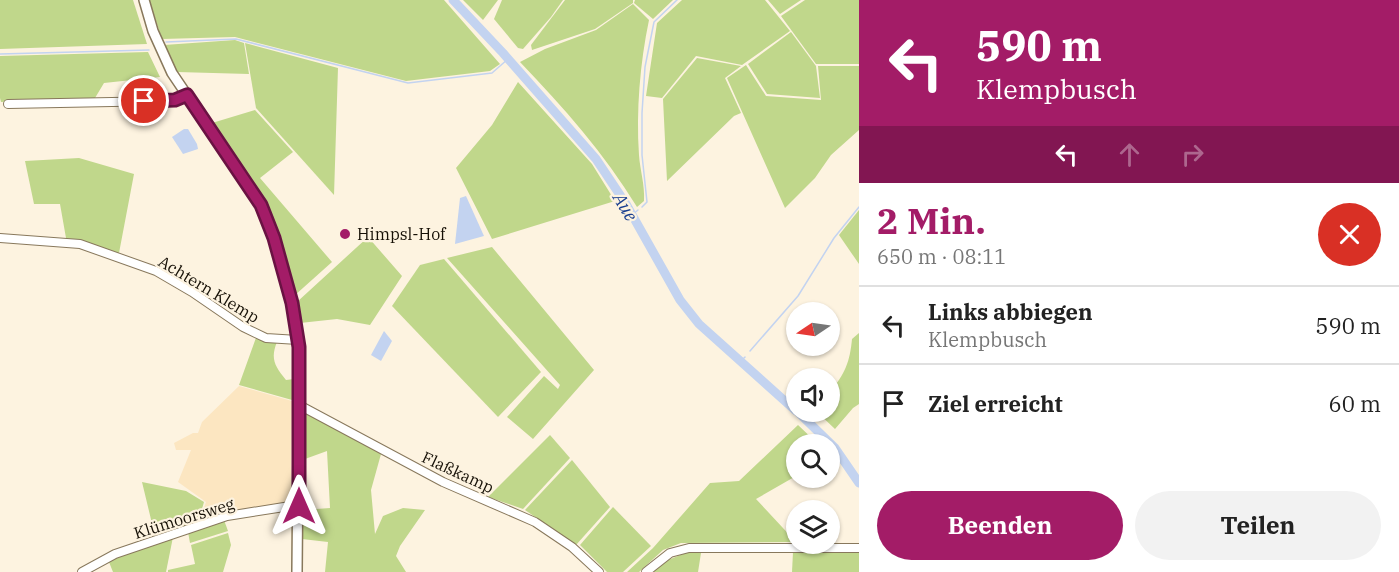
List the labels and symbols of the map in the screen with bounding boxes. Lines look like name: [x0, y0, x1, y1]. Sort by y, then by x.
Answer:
pin: [118, 75, 169, 126]
water label: Aue: [607, 187, 643, 225]
place label: Himpsl-Hof: [357, 224, 447, 244]
marker: Himpsl-Hof: [338, 227, 352, 241]
street label: Achtern Klemp: [155, 251, 263, 327]
north arrow: [786, 302, 840, 356]
street label: Flaßkamp: [419, 447, 497, 497]
position arrow: [267, 474, 331, 538]
street label: Klümoorsweg: [131, 493, 237, 543]

